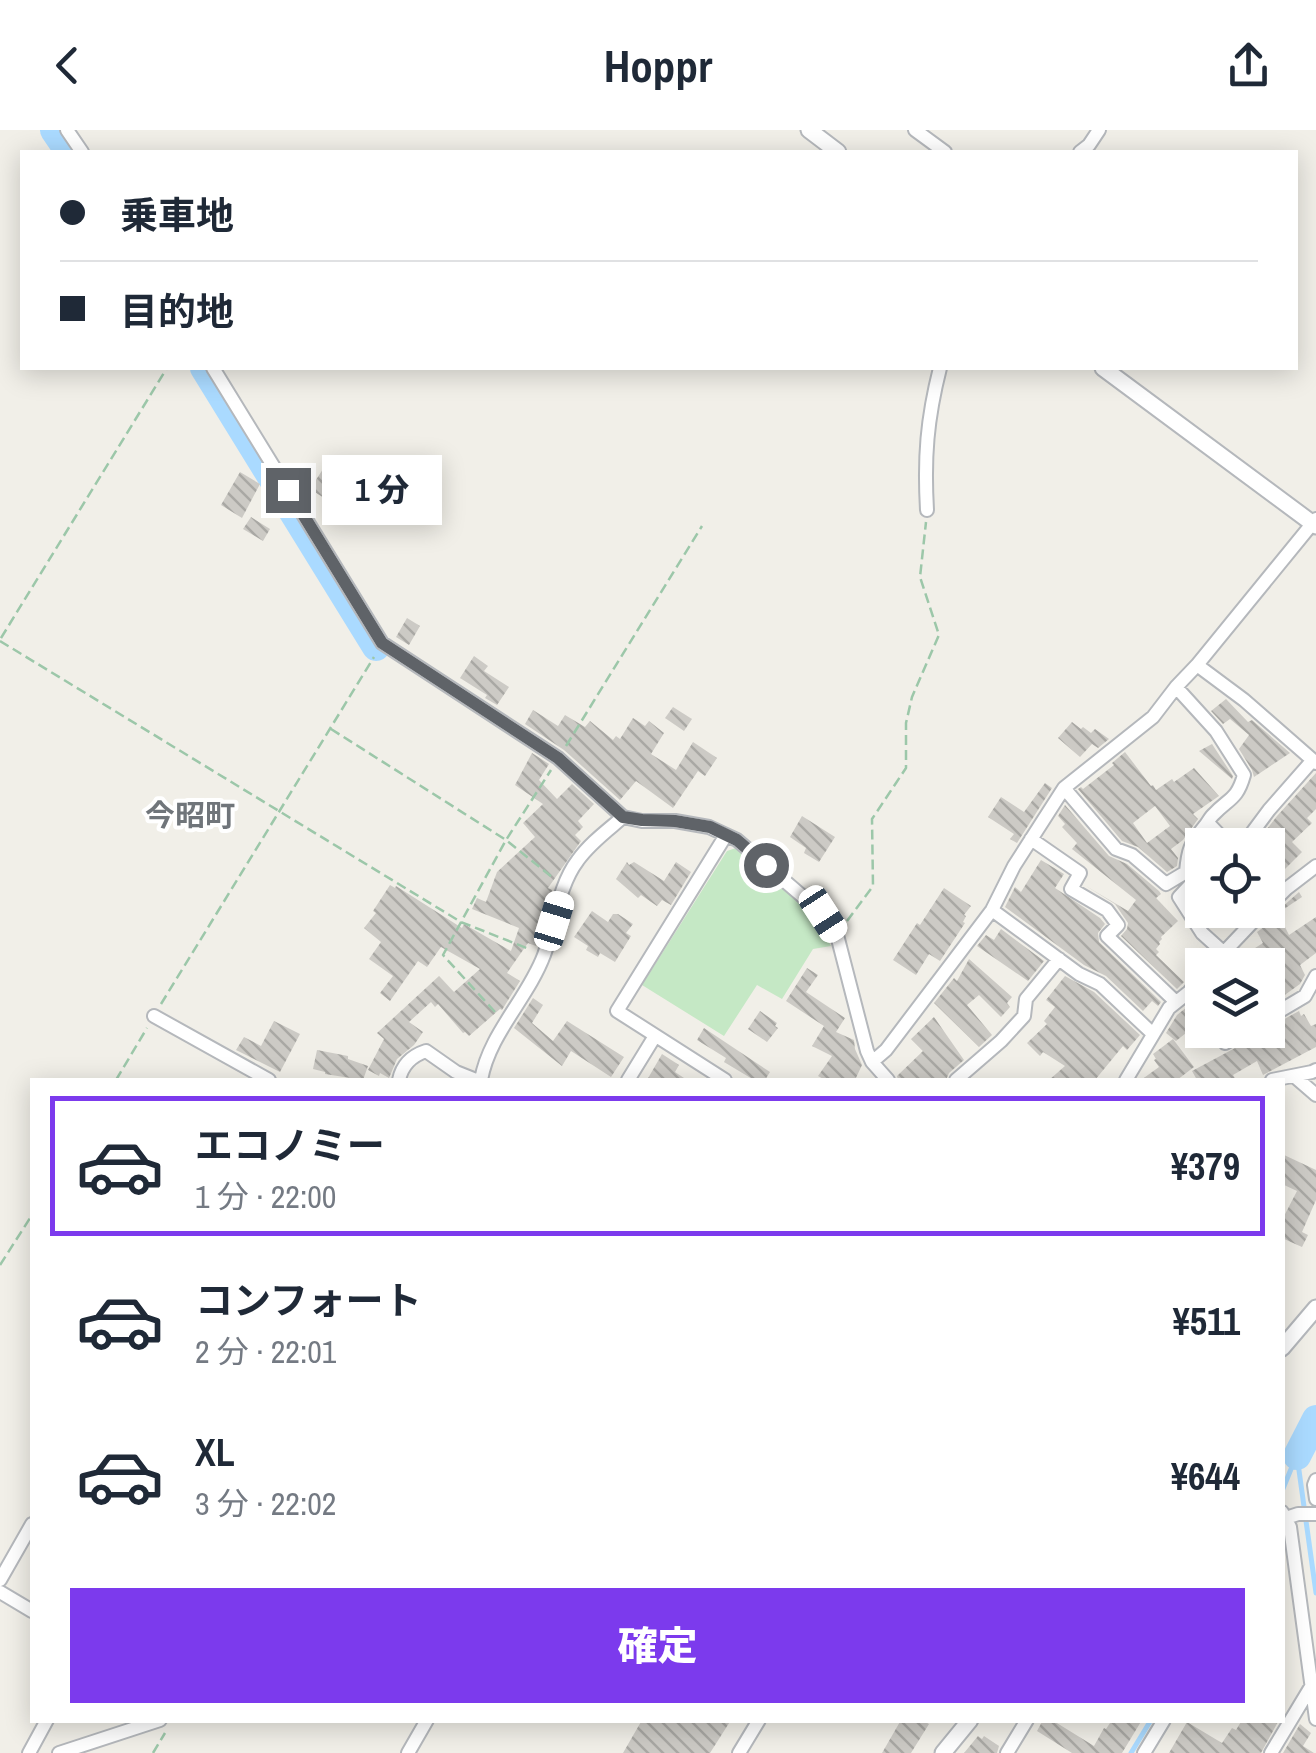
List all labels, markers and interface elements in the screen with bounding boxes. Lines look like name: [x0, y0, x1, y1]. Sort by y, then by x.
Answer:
text: Hoppr: [604, 35, 712, 96]
icon: back: [40, 38, 95, 93]
icon: share: [1221, 38, 1276, 93]
text: 乗車地: [120, 190, 234, 241]
text: 目的地: [120, 286, 234, 337]
callout: 1 分: [323, 455, 443, 525]
route end: [266, 468, 311, 513]
text: 1 分: [355, 468, 409, 511]
district label: 今昭町: [145, 795, 235, 835]
map controls: [1185, 828, 1285, 1048]
button: locate: [1185, 828, 1285, 928]
route start: [744, 843, 789, 888]
car: [794, 881, 852, 947]
car: [531, 888, 577, 954]
button: layers: [1185, 948, 1285, 1048]
text: エコノミー: [195, 1120, 385, 1171]
icon: car: [75, 1121, 165, 1211]
text: ¥379: [1171, 1141, 1240, 1192]
text: 1 分 · 22:00: [195, 1175, 336, 1218]
text: コンフォート: [195, 1275, 422, 1326]
icon: car: [75, 1276, 165, 1366]
text: ¥511: [1172, 1296, 1240, 1347]
text: 2 分 · 22:01: [195, 1330, 336, 1373]
text: XL: [195, 1427, 235, 1478]
icon: car: [75, 1431, 165, 1521]
text: ¥644: [1171, 1451, 1240, 1502]
text: 3 分 · 22:02: [195, 1482, 336, 1525]
button: 確定: [70, 1588, 1245, 1703]

